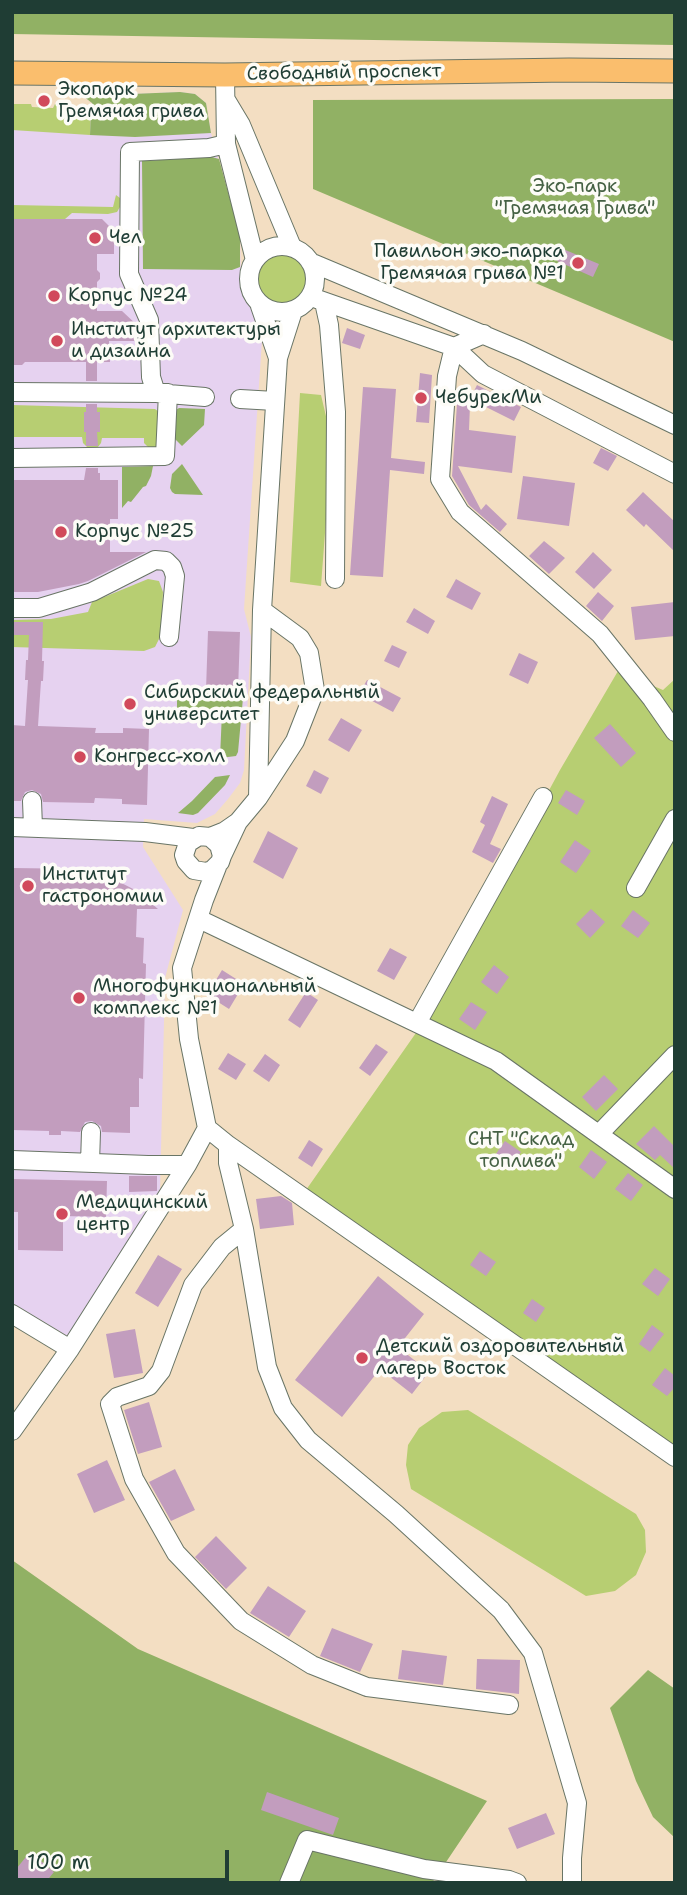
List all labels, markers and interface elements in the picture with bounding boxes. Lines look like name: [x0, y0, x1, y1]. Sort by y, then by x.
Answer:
street label: Свободный проспект: [246, 60, 442, 86]
place label: Экопарк Гремячая грива: [58, 79, 204, 123]
marker: Экопарк Гремячая грива: [36, 93, 52, 109]
park label: Эко-парк "Гремячая Грива": [494, 176, 656, 220]
place label: Чел: [109, 227, 142, 249]
marker: Чел: [87, 230, 103, 246]
place label: Павильон эко-парка Гремячая грива №1: [374, 241, 564, 285]
marker: Павильон эко-парка Гремячая грива №1: [570, 255, 586, 271]
place label: Корпус №24: [68, 285, 188, 307]
marker: Корпус №24: [46, 288, 62, 304]
place label: Институт архитектуры и дизайна: [71, 319, 281, 363]
marker: Институт архитектуры и дизайна: [49, 333, 65, 349]
place label: ЧебурекМи: [435, 387, 542, 409]
marker: ЧебурекМи: [413, 390, 429, 406]
place label: Корпус №25: [75, 521, 194, 543]
marker: Корпус №25: [53, 524, 69, 540]
place label: Сибирский федеральный университет: [144, 682, 380, 726]
marker: Сибирский федеральный университет: [122, 696, 138, 712]
place label: Конгресс-холл: [94, 746, 225, 768]
marker: Конгресс-холл: [72, 749, 88, 765]
place label: Институт гастрономии: [42, 864, 164, 908]
marker: Институт гастрономии: [20, 878, 36, 894]
place label: Многофункциональный комплекс №1: [93, 976, 316, 1020]
marker: Многофункциональный комплекс №1: [71, 990, 87, 1006]
park label: СНТ "Склад топлива": [468, 1129, 574, 1173]
place label: Медицинский центр: [76, 1192, 208, 1236]
marker: Медицинский центр: [54, 1206, 70, 1222]
place label: Детский оздоровительный лагерь Восток: [376, 1336, 624, 1380]
marker: Детский оздоровительный лагерь Восток: [354, 1350, 370, 1366]
scale bar: [18, 1836, 233, 1880]
text: 100 m: [27, 1848, 90, 1876]

